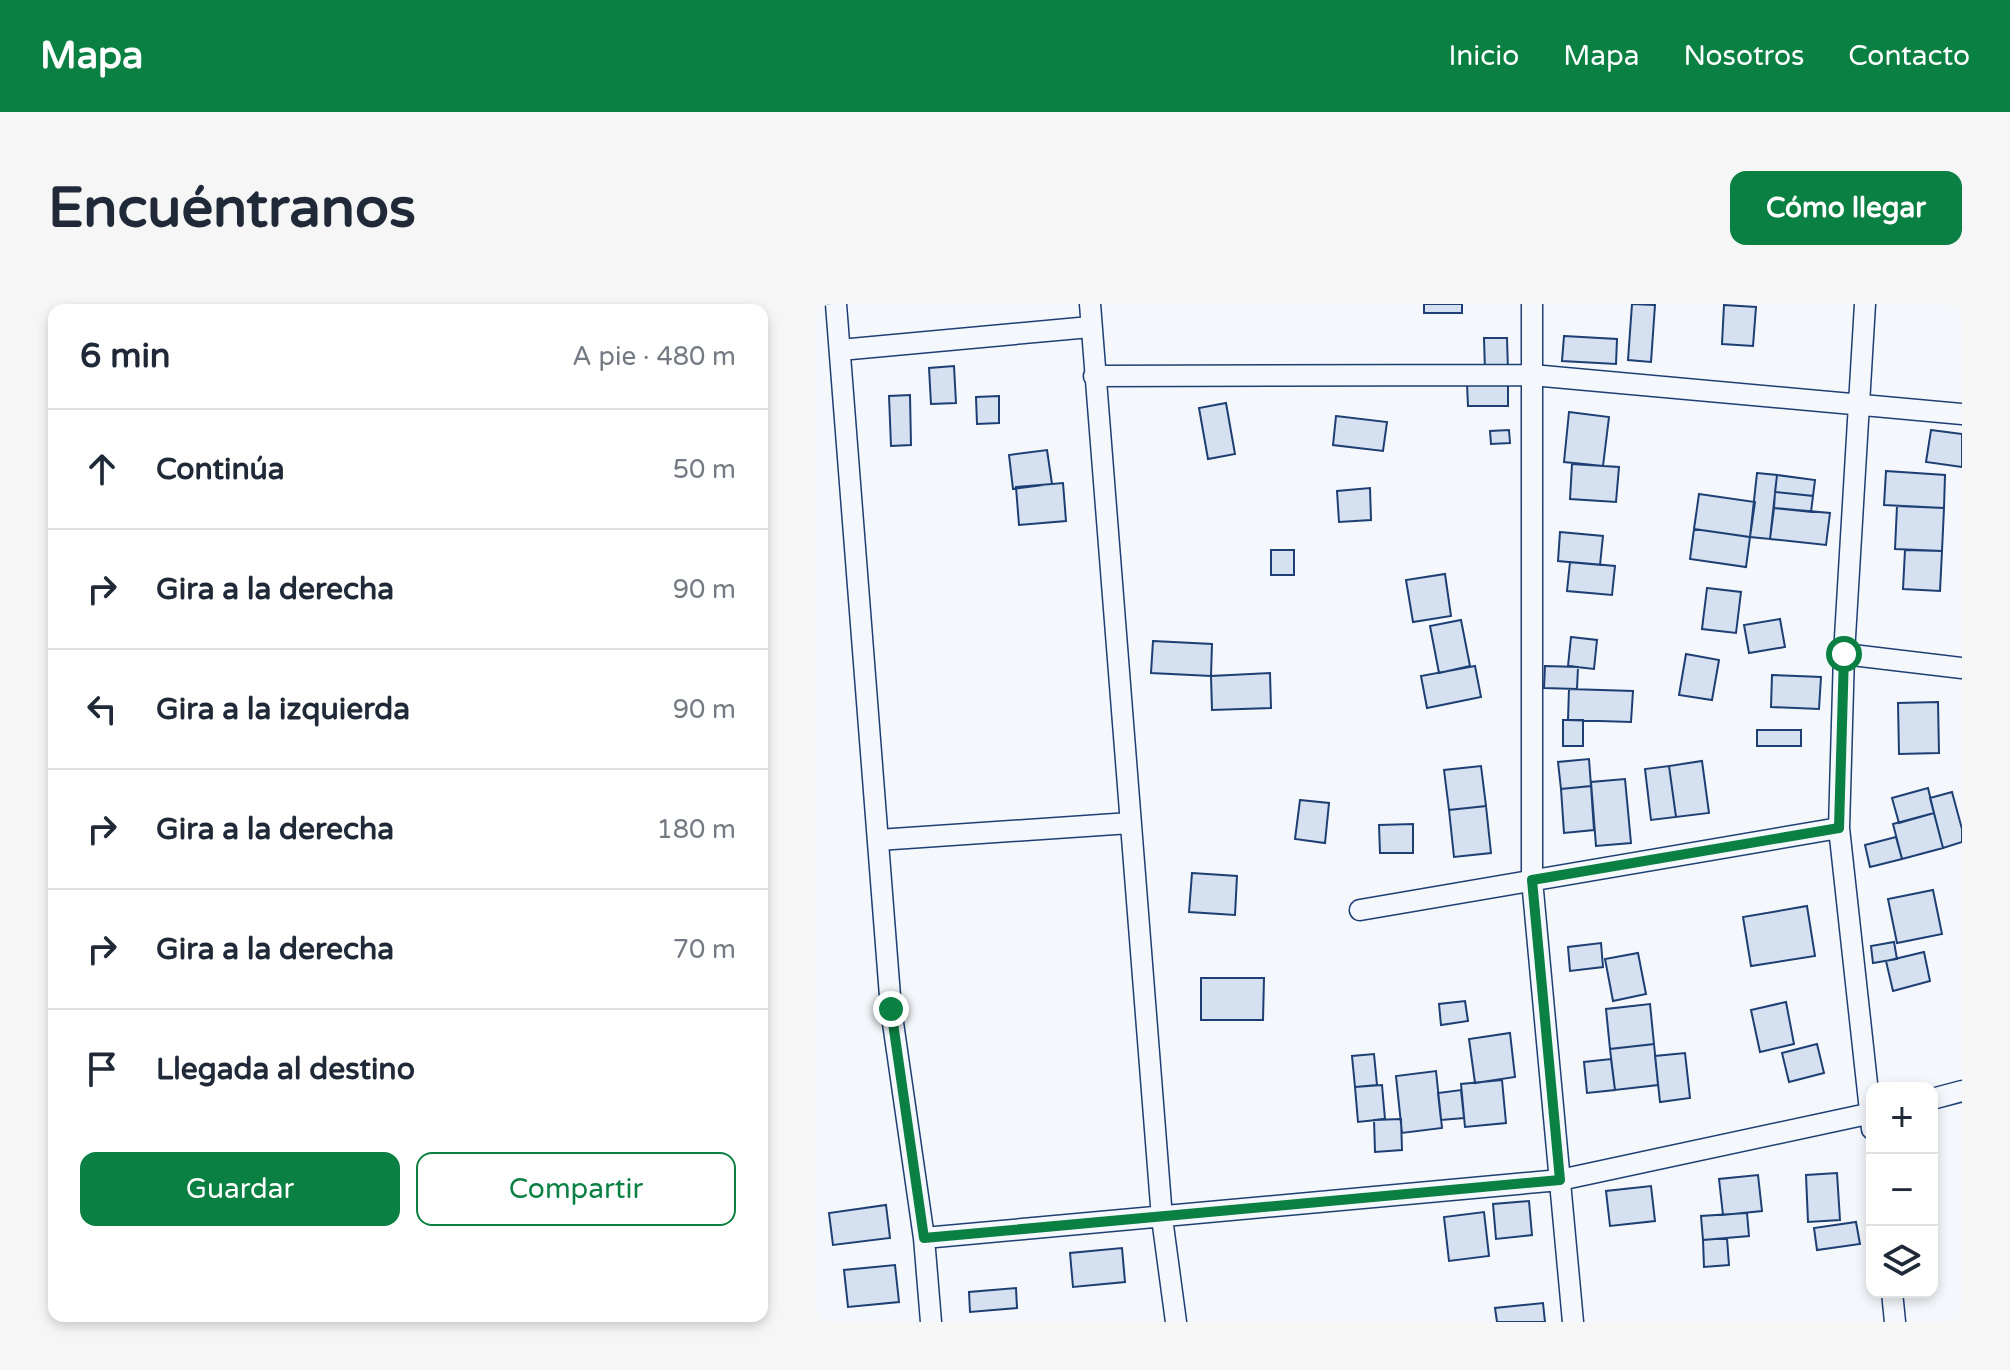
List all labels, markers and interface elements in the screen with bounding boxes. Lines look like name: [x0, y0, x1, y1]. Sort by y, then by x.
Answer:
text: Mapa: [40, 33, 143, 79]
text: Inicio: [1449, 39, 1519, 73]
text: Mapa: [1563, 39, 1639, 73]
text: Nosotros: [1683, 39, 1804, 73]
text: Contacto: [1848, 39, 1970, 73]
button: Cómo llegar: [1730, 171, 1962, 245]
text: Encuéntranos: [48, 175, 416, 242]
text: 6 min: [80, 336, 171, 377]
text: A pie · 480 m: [572, 341, 736, 372]
icon: ahead: [80, 447, 124, 491]
text: Continúa: [156, 451, 285, 488]
text: 50 m: [673, 454, 736, 485]
icon: right: [80, 567, 124, 611]
text: Gira a la derecha: [156, 571, 394, 608]
text: 90 m: [673, 574, 736, 605]
route start: [1826, 636, 1862, 672]
icon: left: [80, 687, 124, 731]
text: Gira a la izquierda: [156, 691, 410, 728]
text: 90 m: [673, 694, 736, 725]
icon: right: [80, 807, 124, 851]
text: Gira a la derecha: [156, 811, 394, 848]
text: 180 m: [656, 814, 736, 845]
icon: right: [80, 927, 124, 971]
text: Gira a la derecha: [156, 931, 394, 968]
text: 70 m: [673, 934, 736, 965]
route end: [873, 991, 909, 1027]
icon: arrive: [80, 1047, 124, 1091]
text: Llegada al destino: [156, 1051, 415, 1088]
map controls: [1866, 1082, 1938, 1298]
button: +: [1866, 1082, 1938, 1154]
button: Guardar: [80, 1152, 400, 1226]
button: Compartir: [416, 1152, 736, 1226]
button: −: [1866, 1154, 1938, 1226]
button: layers: [1866, 1226, 1938, 1298]

